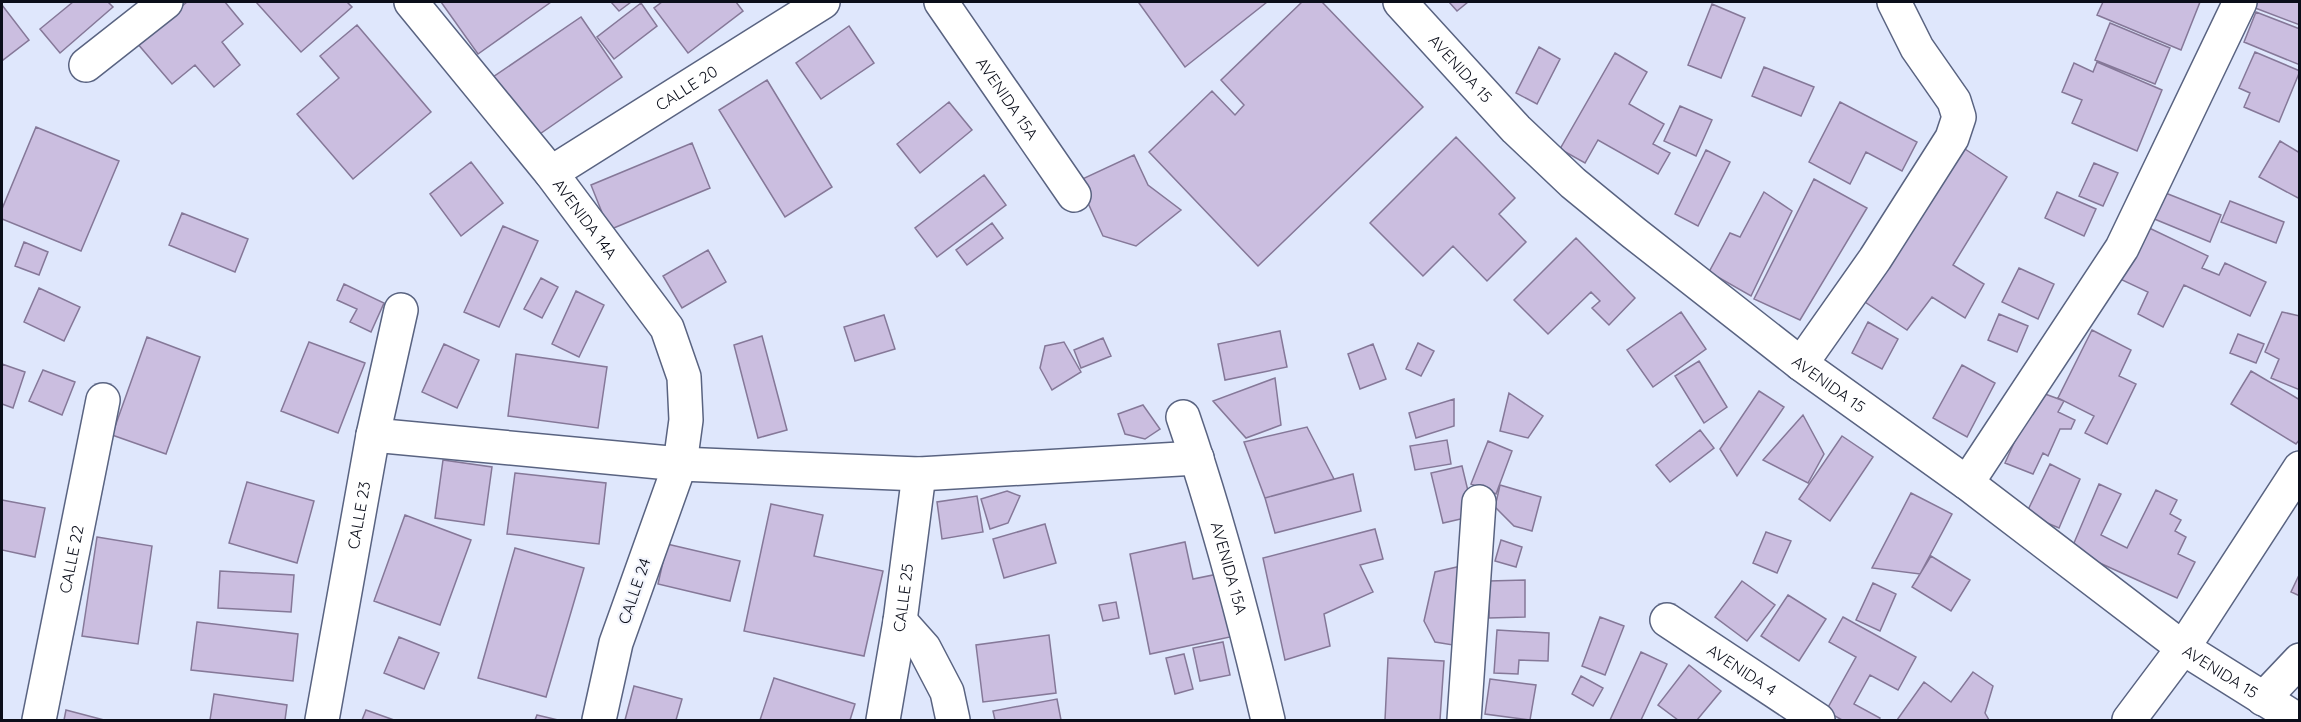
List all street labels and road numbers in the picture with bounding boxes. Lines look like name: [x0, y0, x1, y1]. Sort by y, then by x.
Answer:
street label: AVENIDA 15: [1425, 30, 1497, 107]
street label: AVENIDA 15A: [972, 53, 1043, 143]
street label: CALLE 20: [652, 61, 721, 115]
street label: AVENIDA 14A: [549, 175, 622, 263]
street label: AVENIDA 15: [1788, 351, 1869, 417]
street label: CALLE 23: [343, 480, 375, 551]
street label: AVENIDA 15A: [1207, 519, 1251, 617]
street label: CALLE 22: [55, 523, 88, 595]
street label: CALLE 24: [613, 555, 655, 627]
street label: CALLE 25: [888, 562, 917, 633]
street label: AVENIDA 4: [1704, 640, 1780, 700]
street label: AVENIDA 15: [2179, 640, 2262, 703]

